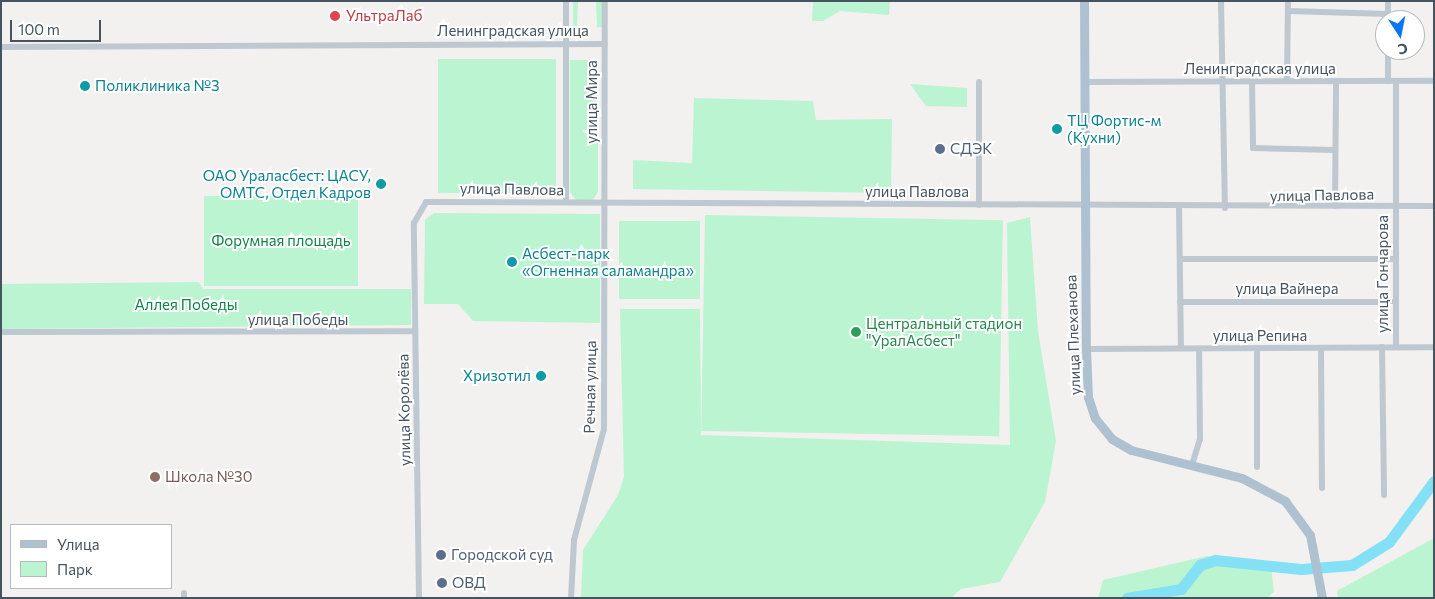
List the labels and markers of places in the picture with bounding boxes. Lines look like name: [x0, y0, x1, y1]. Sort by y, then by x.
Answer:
place label: УльтраЛаб: [346, 7, 423, 25]
marker: УльтраЛаб: [328, 9, 342, 23]
place label: Поликлиника №3: [95, 77, 220, 95]
marker: Поликлиника №3: [79, 80, 91, 92]
place label: ТЦ Фортис-м (Кухни): [1067, 111, 1161, 146]
marker: ТЦ Фортис-м (Кухни): [1051, 123, 1063, 135]
place label: СДЭК: [950, 140, 992, 158]
marker: СДЭК: [934, 143, 946, 155]
place label: ОАО Ураласбест: ЦАСУ, ОМТС, Отдел Кадров: [203, 166, 371, 201]
marker: ОАО Ураласбест: ЦАСУ, ОМТС, Отдел Кадров: [375, 178, 387, 190]
place label: Асбест-парк «Огненная саламандра»: [522, 244, 694, 279]
marker: Асбест-парк «Огненная саламандра»: [506, 256, 518, 268]
place label: Центральный стадион "УралАсбест": [866, 314, 1022, 349]
marker: Центральный стадион "УралАсбест": [850, 326, 862, 338]
place label: Хризотил: [463, 367, 531, 385]
marker: Хризотил: [535, 370, 547, 382]
place label: Школа №30: [165, 468, 252, 486]
marker: Школа №30: [149, 471, 161, 483]
place label: Городской суд: [451, 546, 553, 564]
marker: Городской суд: [435, 549, 447, 561]
place label: ОВД: [452, 574, 486, 592]
marker: ОВД: [436, 577, 448, 589]

